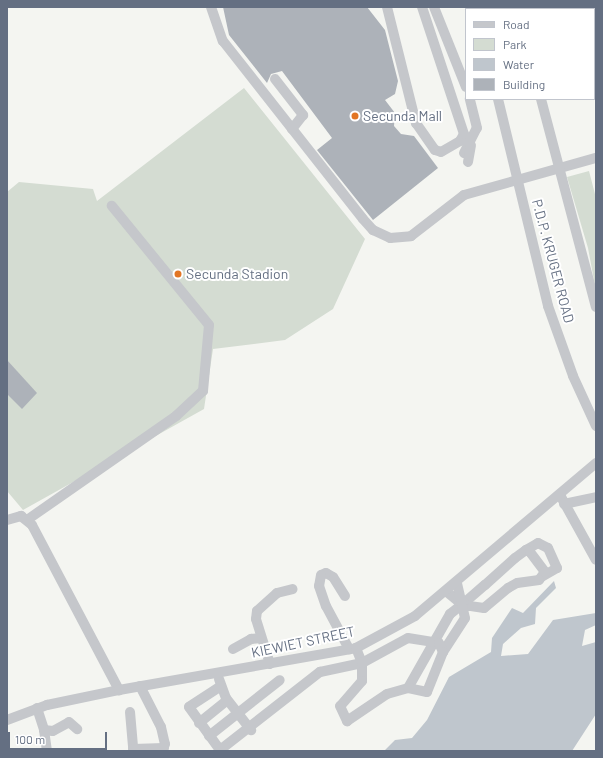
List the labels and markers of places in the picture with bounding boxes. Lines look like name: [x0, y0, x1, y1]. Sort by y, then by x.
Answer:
place label: Secunda Mall: [363, 108, 442, 124]
marker: Secunda Mall: [350, 111, 360, 121]
place label: Secunda Stadion: [186, 266, 288, 282]
marker: Secunda Stadion: [173, 269, 183, 279]

